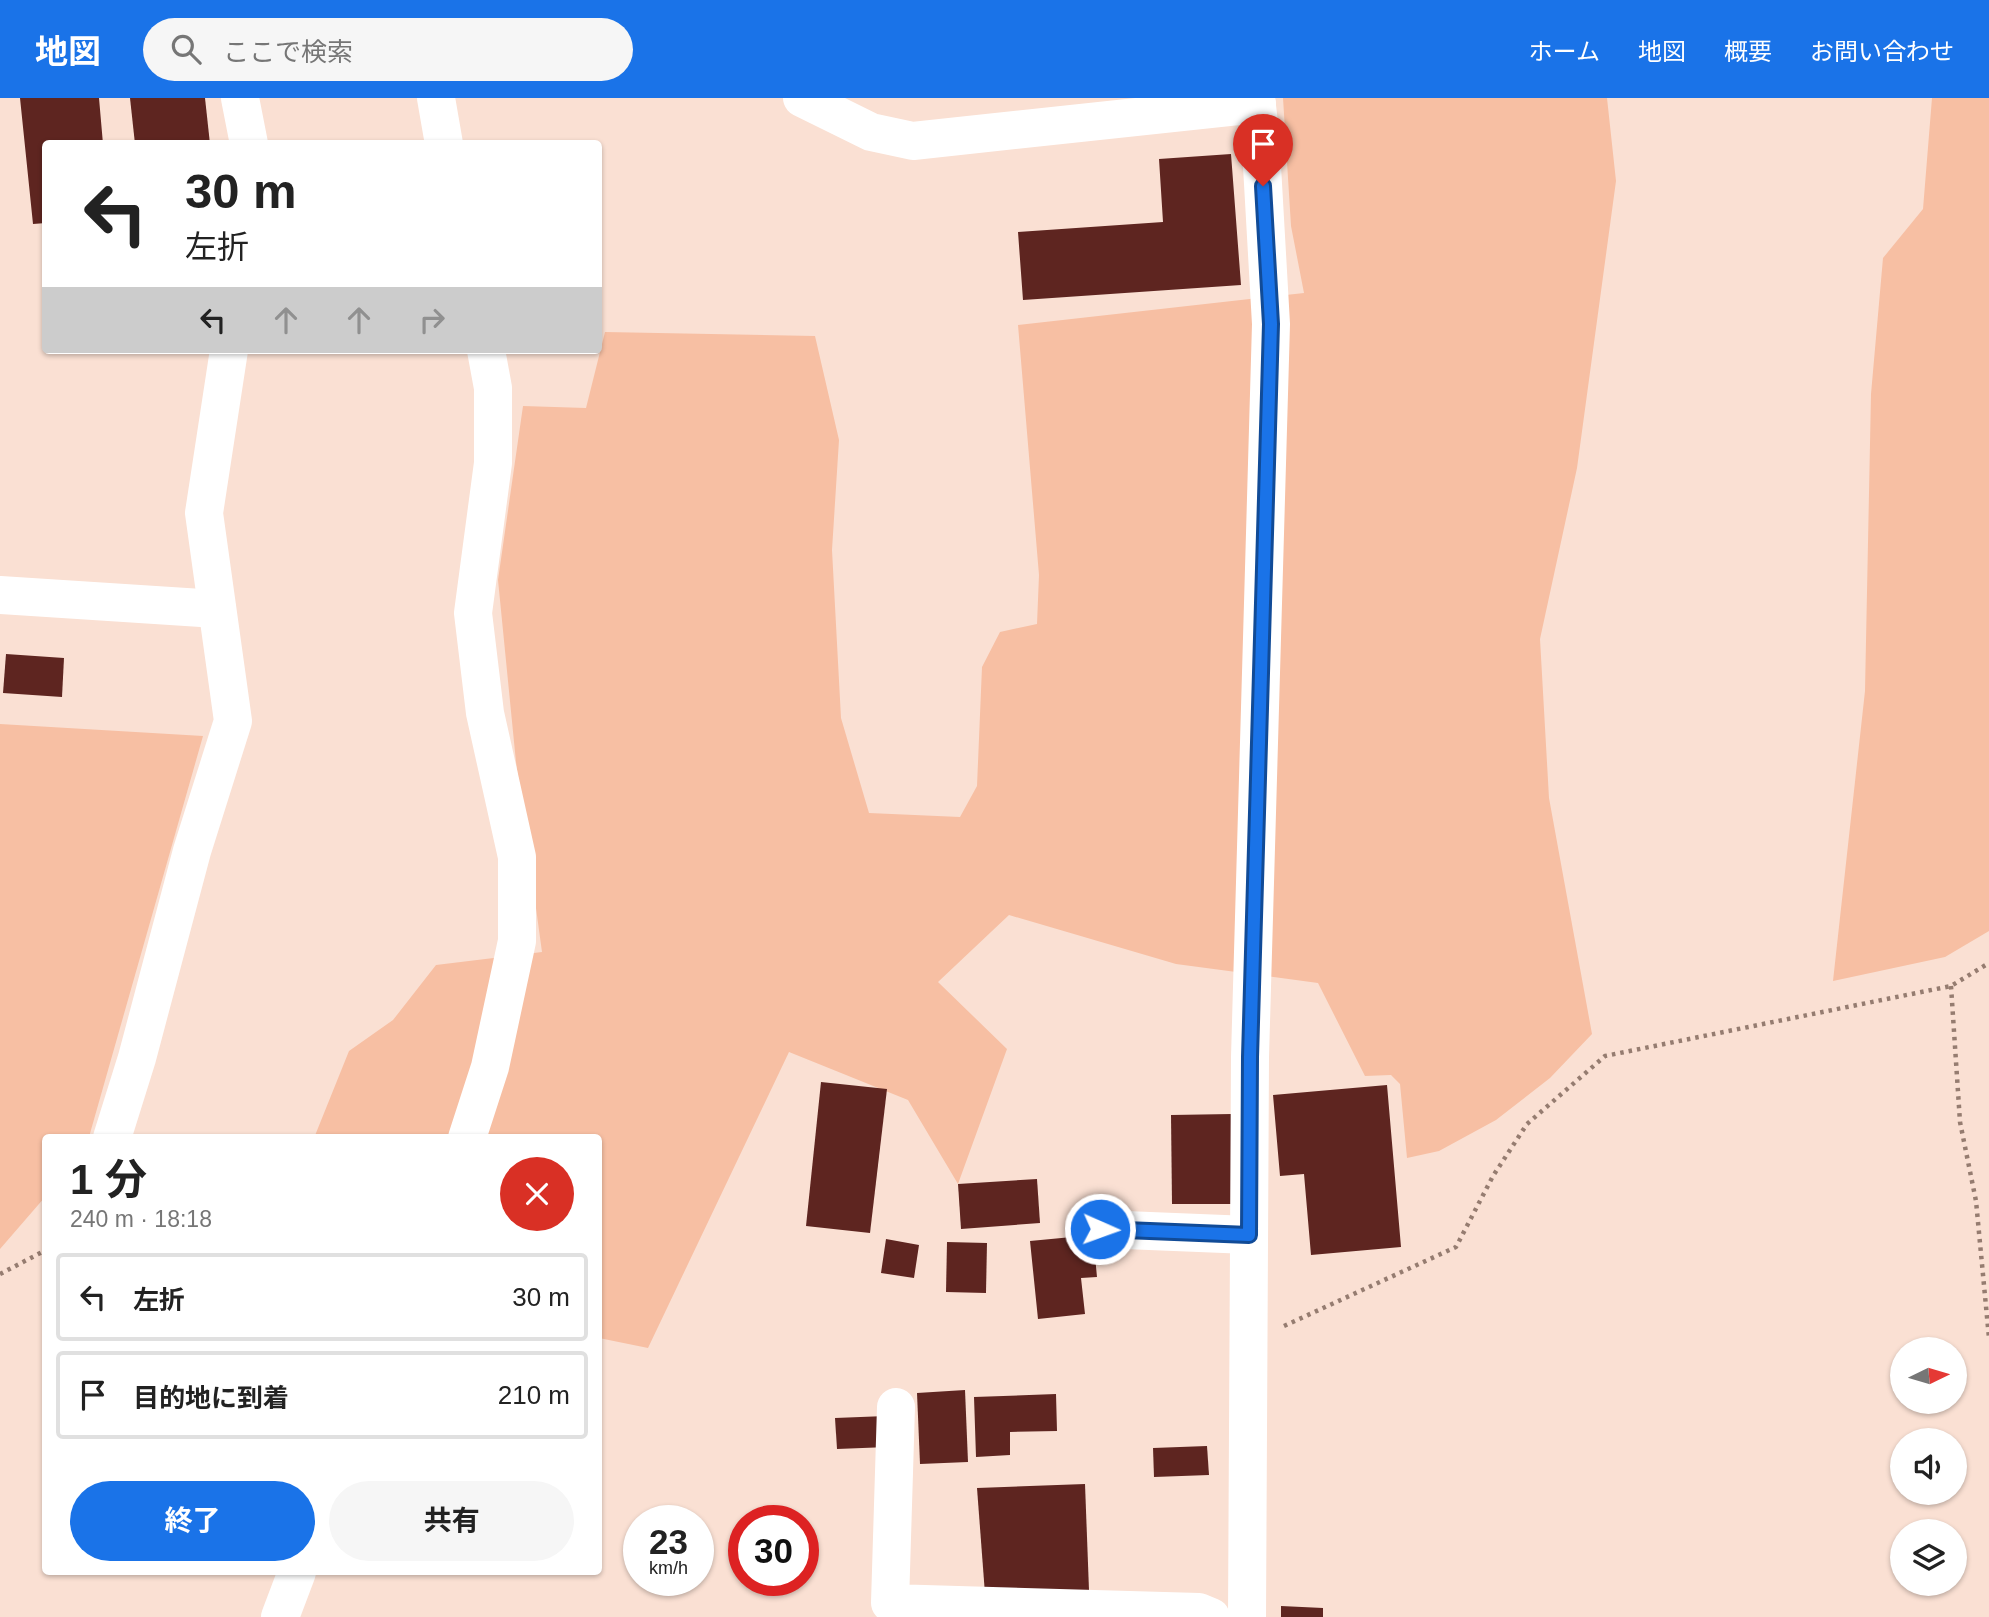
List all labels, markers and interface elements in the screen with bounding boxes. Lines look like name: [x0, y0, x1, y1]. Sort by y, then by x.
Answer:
search box: [143, 18, 633, 81]
icon: search: [167, 30, 205, 68]
text: 地図: [35, 33, 101, 70]
text: ここで検索: [223, 37, 353, 67]
text: ホーム: [1529, 38, 1600, 65]
text: 地図: [1638, 38, 1686, 65]
text: 概要: [1724, 38, 1772, 65]
text: お問い合わせ: [1810, 38, 1954, 65]
pin: [1233, 114, 1293, 186]
icon: arrive: [1244, 125, 1282, 163]
text: 30 m: [185, 164, 297, 218]
icon: left: [70, 168, 161, 259]
text: 左折: [185, 229, 249, 265]
icon: left: [194, 301, 232, 339]
icon: ahead: [267, 301, 305, 339]
icon: ahead: [340, 301, 378, 339]
icon: right: [413, 301, 451, 339]
text: 1 分: [70, 1156, 147, 1203]
button: close: [500, 1157, 574, 1231]
position arrow: [1063, 1192, 1137, 1266]
text: 240 m · 18:18: [70, 1206, 212, 1232]
icon: left: [74, 1278, 112, 1316]
text: 30 m: [512, 1282, 570, 1312]
text: 左折: [133, 1285, 185, 1315]
north arrow: [1890, 1337, 1967, 1414]
map controls: [1890, 1337, 1967, 1596]
icon: arrive: [74, 1376, 112, 1414]
text: 210 m: [498, 1380, 570, 1410]
text: 目的地に到着: [133, 1383, 289, 1413]
button: sound: [1890, 1428, 1967, 1505]
button: 終了: [70, 1481, 315, 1561]
button: 共有: [329, 1481, 574, 1561]
speed limit sign: 30: [728, 1505, 819, 1596]
button: layers: [1890, 1519, 1967, 1596]
text: 23: [649, 1522, 688, 1561]
text: km/h: [649, 1558, 688, 1578]

